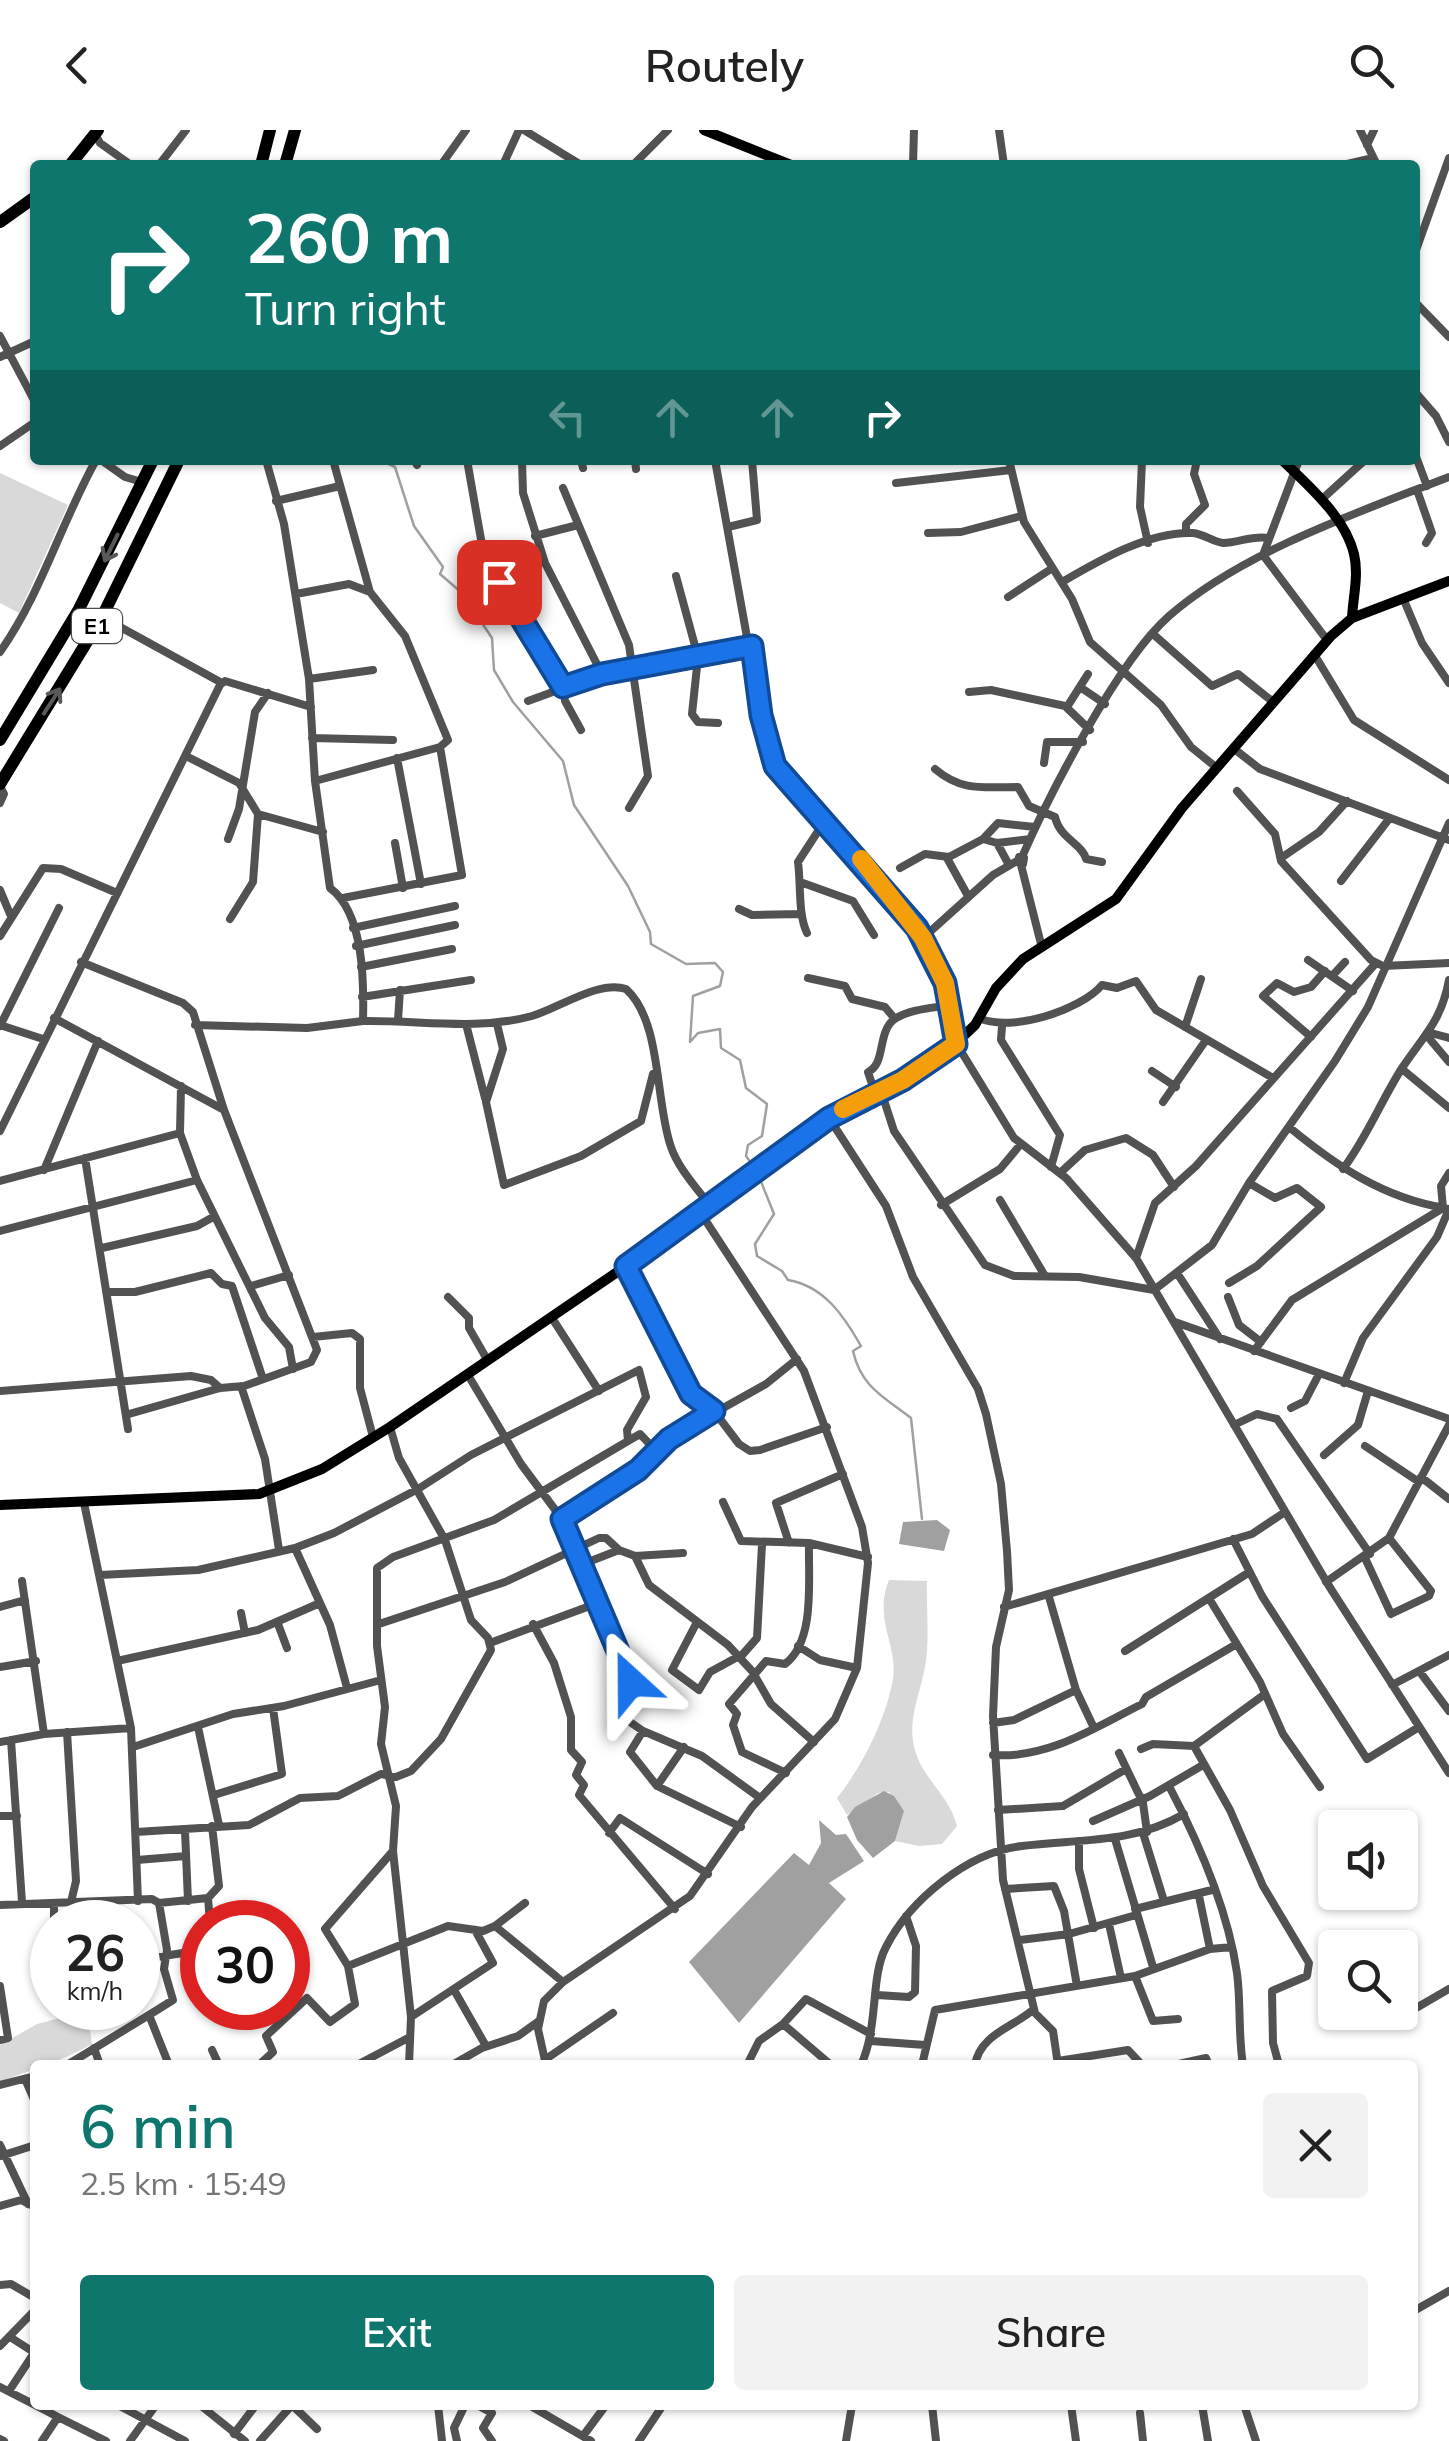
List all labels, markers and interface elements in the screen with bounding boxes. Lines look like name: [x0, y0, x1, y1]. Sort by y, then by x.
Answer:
text: Routely: [645, 37, 804, 93]
icon: back: [50, 38, 105, 93]
icon: search: [1344, 38, 1399, 93]
text: 260 m: [245, 193, 453, 281]
icon: right: [80, 200, 210, 330]
text: Turn right: [245, 280, 446, 336]
icon: left: [540, 390, 595, 445]
icon: ahead: [645, 390, 700, 445]
icon: ahead: [750, 390, 805, 445]
icon: right: [855, 390, 910, 445]
one-way arrow: [101, 532, 120, 562]
pin: [457, 540, 542, 625]
icon: arrive: [472, 555, 527, 610]
road number: E1: [72, 609, 122, 643]
one-way arrow: [42, 688, 63, 716]
position arrow: [579, 1630, 683, 1734]
map controls: [1318, 1810, 1418, 2030]
button: sound: [1318, 1810, 1418, 1910]
speed limit sign: 30: [180, 1900, 310, 2030]
text: 26: [65, 1921, 125, 1984]
button: search: [1318, 1930, 1418, 2030]
text: km/h: [67, 1975, 123, 2006]
text: 6 min: [80, 2088, 236, 2163]
button: close: [1263, 2093, 1368, 2198]
text: 2.5 km · 15:49: [80, 2163, 287, 2203]
button: Exit: [80, 2275, 714, 2390]
button: Share: [734, 2275, 1368, 2390]

